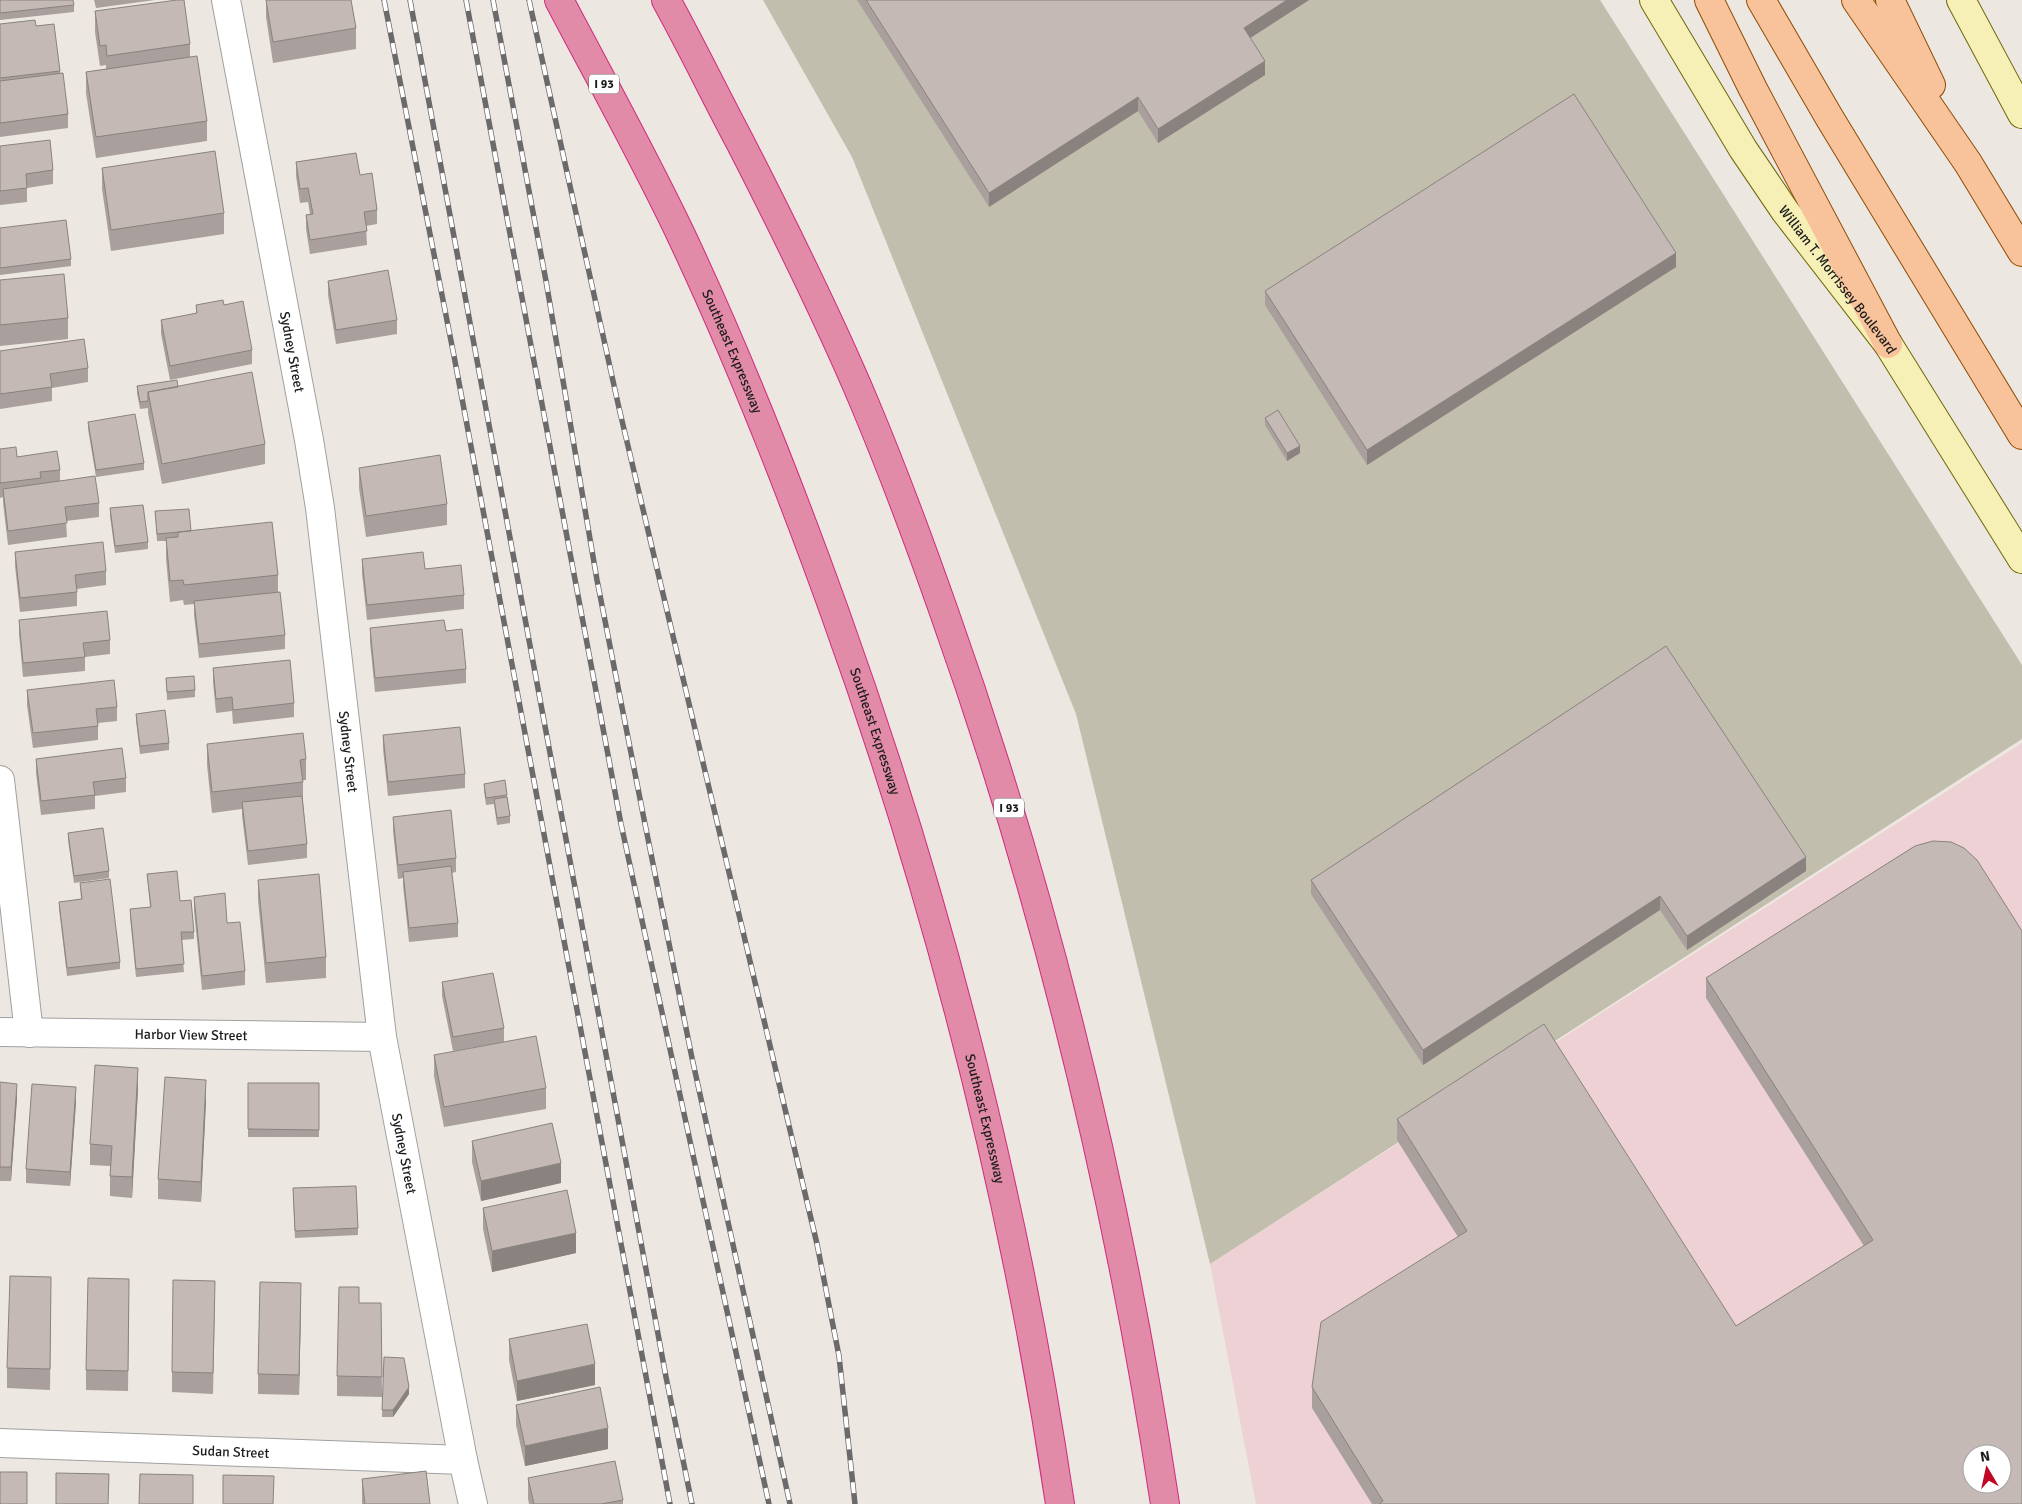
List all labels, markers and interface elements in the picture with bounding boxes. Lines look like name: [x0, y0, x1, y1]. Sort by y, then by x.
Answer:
road number: I 93: [589, 74, 619, 94]
street label: William T. Morrissey Boulevard: [1775, 202, 1900, 357]
street label: Southeast Expressway: [698, 287, 766, 416]
street label: Sydney Street: [276, 310, 308, 394]
street label: Southeast Expressway: [846, 665, 904, 797]
street label: Sydney Street: [335, 710, 361, 794]
road number: I 93: [994, 798, 1024, 818]
street label: Harbor View Street: [134, 1026, 248, 1044]
street label: Southeast Expressway: [961, 1052, 1009, 1186]
street label: Sydney Street: [388, 1112, 420, 1196]
street label: Sudan Street: [192, 1442, 270, 1462]
north arrow: [1962, 1444, 2012, 1494]
text: N: [1979, 1447, 1991, 1466]

